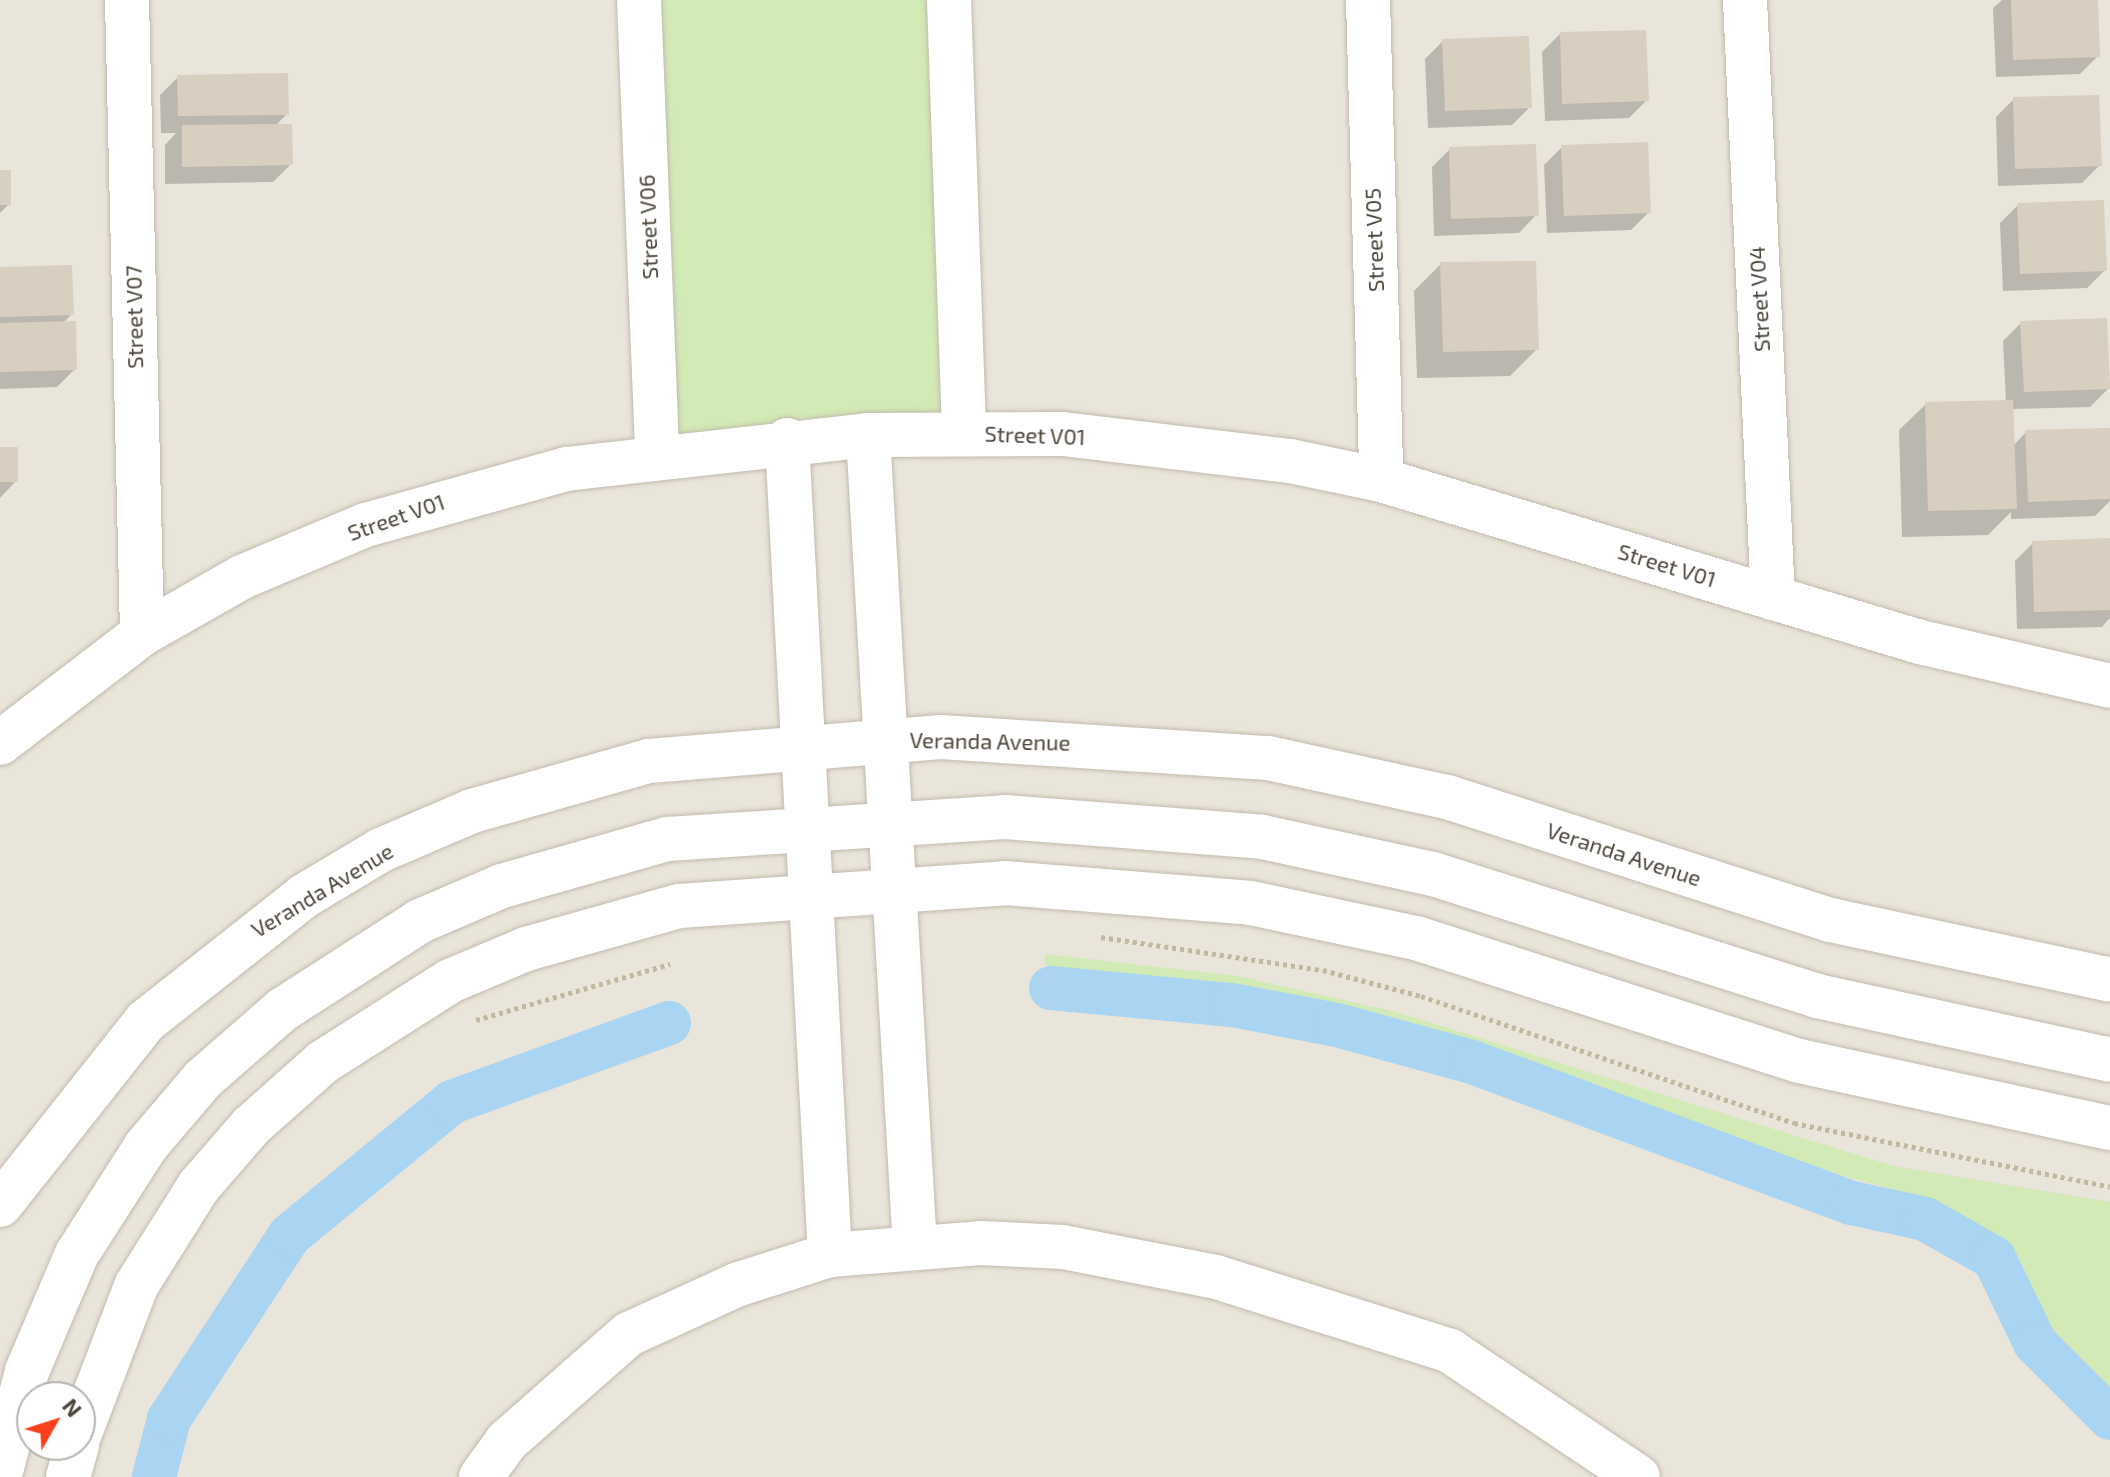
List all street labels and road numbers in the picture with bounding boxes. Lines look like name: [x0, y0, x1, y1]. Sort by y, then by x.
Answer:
street label: Street V06: [633, 174, 663, 280]
street label: Street V05: [1359, 187, 1389, 293]
street label: Street V04: [1743, 245, 1775, 353]
street label: Street V07: [120, 265, 148, 369]
street label: Street V01: [984, 420, 1086, 450]
street label: Street V01: [344, 488, 448, 546]
street label: Street V01: [1615, 538, 1719, 592]
street label: Veranda Avenue: [909, 726, 1071, 756]
street label: Veranda Avenue: [1543, 817, 1705, 891]
street label: Veranda Avenue: [246, 837, 398, 943]

